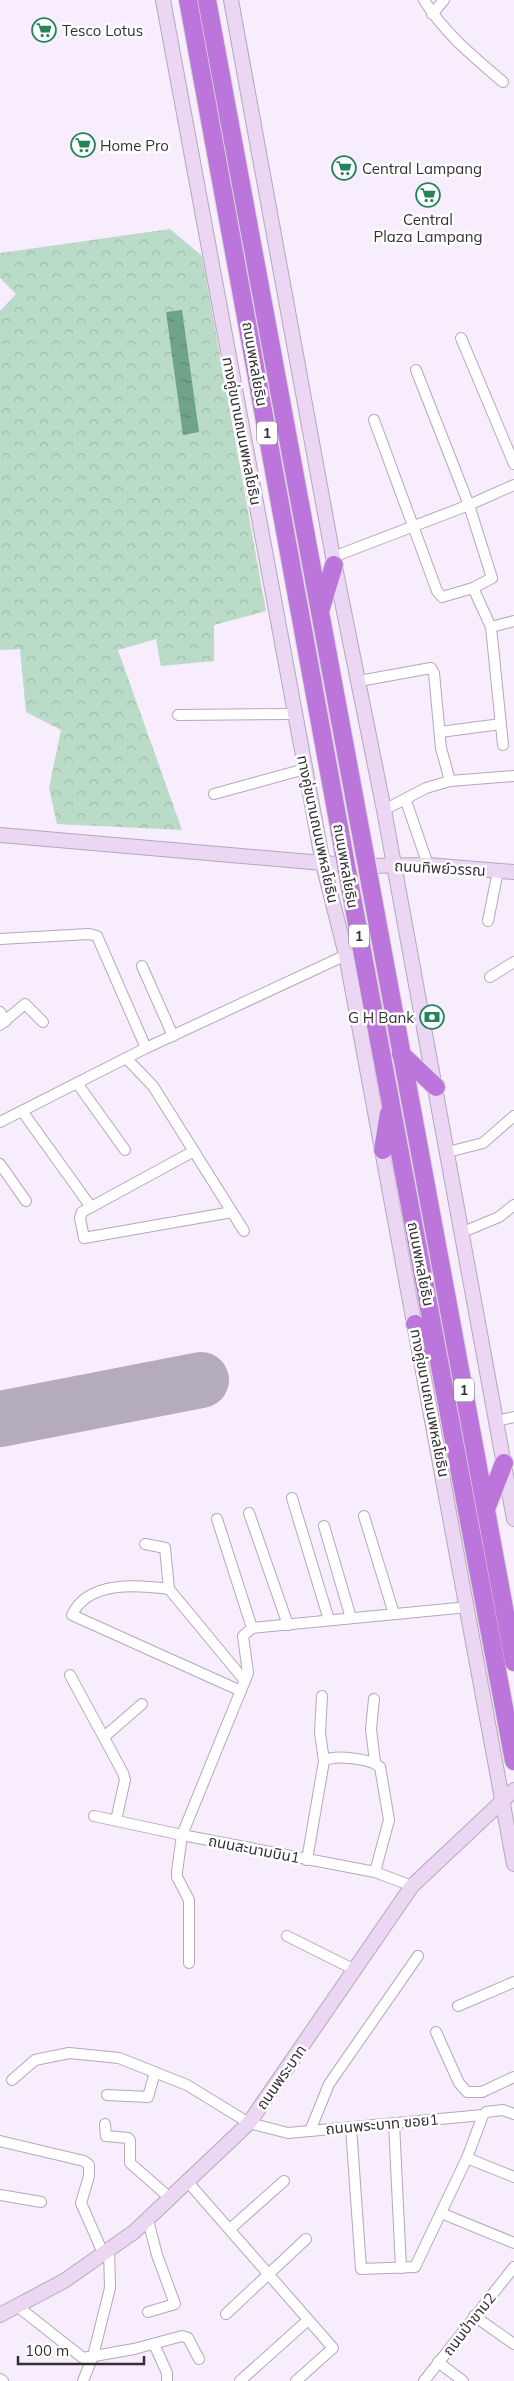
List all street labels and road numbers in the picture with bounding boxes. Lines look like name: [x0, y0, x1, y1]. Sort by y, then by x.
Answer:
street label: ถนนพหลโยธิน: [238, 320, 272, 408]
street label: ทางคู่ขนานถนนพหลโยธิน: [218, 355, 266, 507]
road number: 1: [257, 422, 277, 444]
street label: ทางคู่ขนานถนนพหลโยธิน: [293, 753, 343, 905]
street label: ถนนพหลโยธิน: [329, 822, 363, 910]
street label: ถนนทิพย์วรรณ: [394, 856, 486, 880]
road number: 1: [349, 924, 369, 948]
street label: ถนนพหลโยธิน: [404, 1220, 438, 1308]
street label: ทางคู่ขนานถนนพหลโยธิน: [406, 1327, 454, 1479]
road number: 1: [454, 1378, 474, 1402]
street label: ถนนสะนามบิน1: [207, 1831, 301, 1867]
street label: ถนนพระบาท: [252, 2041, 310, 2113]
street label: ถนนพระบาท ฃอย1: [325, 2110, 439, 2138]
street label: ถนนป่าขาม2: [438, 2289, 500, 2359]

